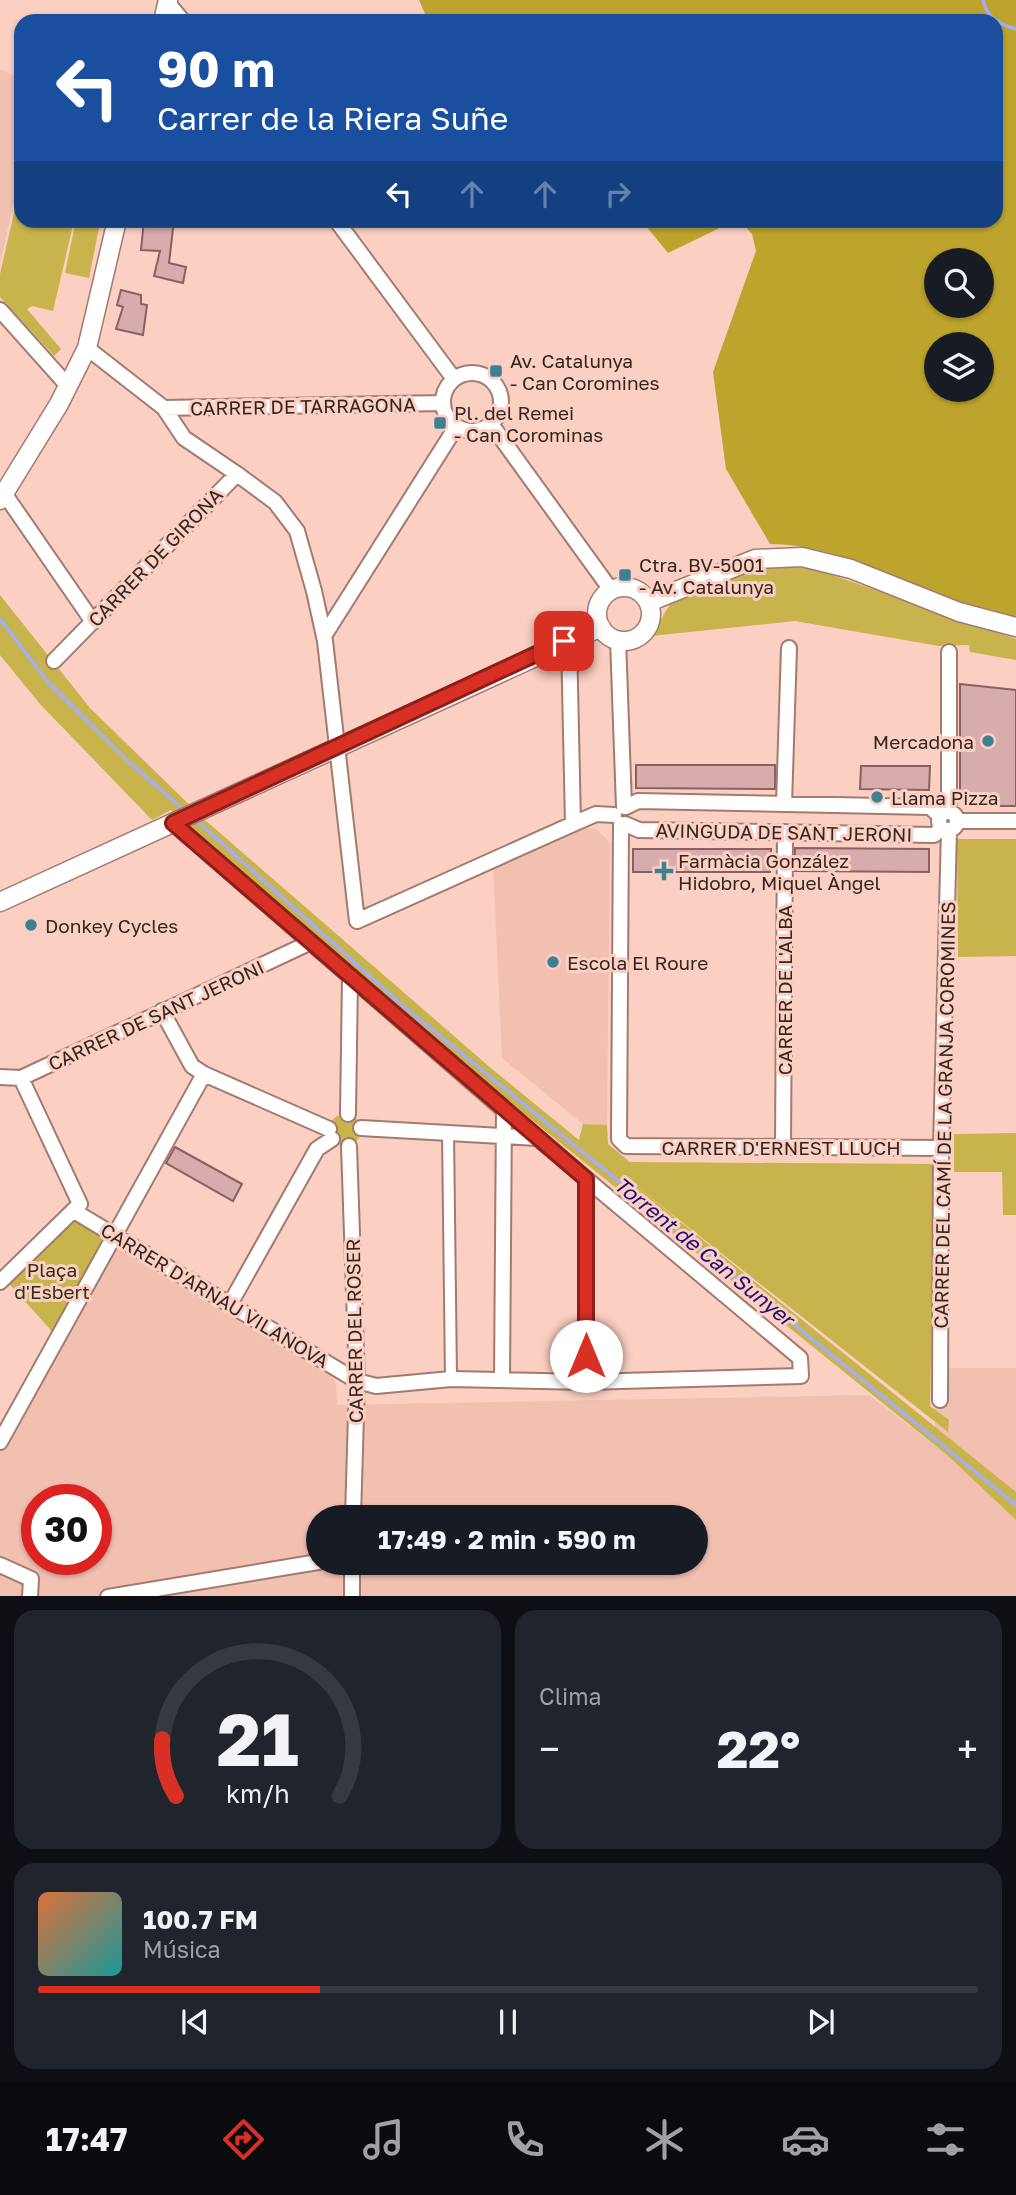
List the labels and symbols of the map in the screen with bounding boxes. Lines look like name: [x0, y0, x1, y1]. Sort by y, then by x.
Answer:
place label: Av. Catalunya - Can Coromines: [510, 349, 660, 394]
marker: Av. Catalunya - Can Coromines: [488, 363, 504, 379]
street label: CARRER DE TARRAGONA: [190, 393, 416, 419]
place label: Pl. del Remei - Can Corominas: [454, 401, 603, 446]
marker: Pl. del Remei - Can Corominas: [432, 415, 448, 431]
street label: CARRER DE GIRONA: [83, 483, 227, 631]
place label: Ctra. BV-5001 - Av. Catalunya: [639, 553, 774, 598]
marker: Ctra. BV-5001 - Av. Catalunya: [617, 567, 633, 583]
pin: [534, 611, 594, 671]
place label: Mercadona: [873, 730, 974, 753]
marker: Mercadona: [980, 733, 996, 749]
place label: Llama Pizza: [891, 786, 999, 809]
marker: Llama Pizza: [869, 789, 885, 805]
street label: AVINGUDA DE SANT JERONI: [655, 818, 913, 846]
place label: Farmàcia González Hidobro, Miquel Àngel: [678, 849, 881, 894]
marker: Farmàcia González Hidobro, Miquel Àngel: [656, 863, 672, 879]
street label: CARRER DEL CAMÍ DE LA GRANJA COROMINES: [929, 901, 959, 1329]
street label: CARRER DE L'ALBA: [773, 905, 796, 1075]
place label: Donkey Cycles: [45, 914, 178, 937]
marker: Donkey Cycles: [23, 917, 39, 933]
place label: Escola El Roure: [567, 951, 708, 974]
marker: Escola El Roure: [545, 954, 561, 970]
street label: CARRER DE SANT JERONI: [45, 955, 267, 1075]
street label: CARRER D'ERNEST LLUCH: [661, 1136, 901, 1159]
water label: Torrent de Can Sunyer: [609, 1171, 801, 1333]
street label: CARRER D'ARNAU VILANOVA: [97, 1218, 333, 1372]
street label: CARRER DEL ROSER: [341, 1239, 367, 1423]
park label: Plaça d'Esbert: [14, 1258, 90, 1303]
position arrow: [549, 1319, 623, 1393]
speed limit sign: 30: [21, 1484, 112, 1575]

